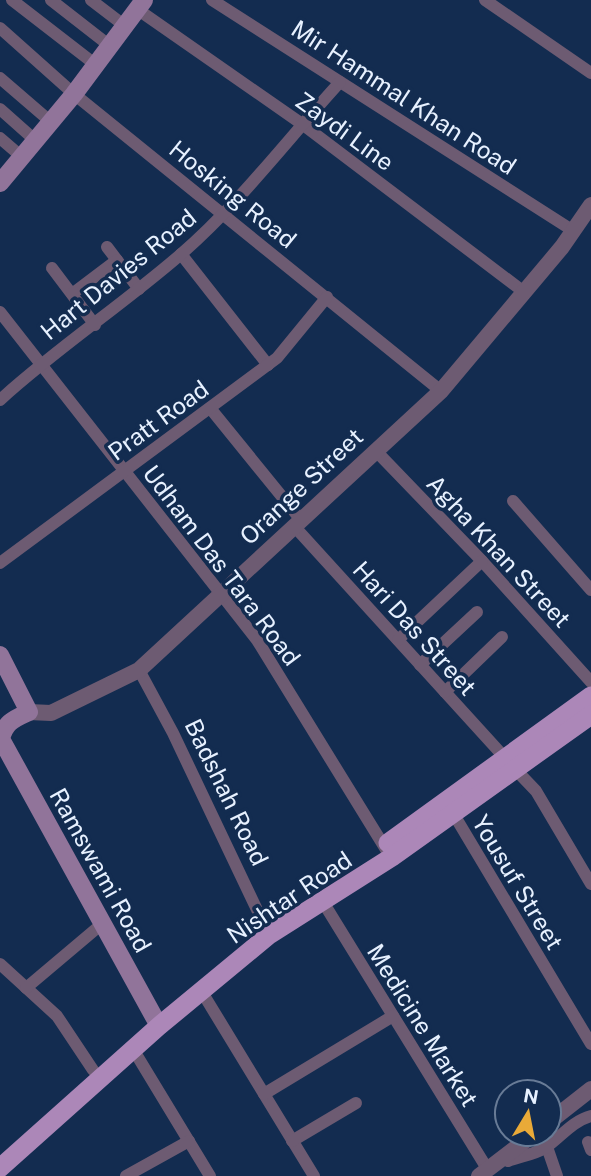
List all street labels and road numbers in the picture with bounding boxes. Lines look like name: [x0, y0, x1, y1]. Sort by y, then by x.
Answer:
street label: Mir Hammal Khan Road: [287, 14, 521, 180]
street label: Zaydi Line: [290, 86, 400, 176]
street label: Hosking Road: [164, 134, 302, 254]
street label: Hart Davies Road: [35, 203, 201, 345]
street label: Pratt Road: [102, 374, 214, 466]
street label: Orange Street: [234, 422, 368, 550]
street label: Udham Das Tara Road: [138, 459, 306, 671]
street label: Agha Khan Street: [421, 469, 577, 633]
street label: Hari Das Street: [348, 555, 482, 701]
street label: Badshah Road: [179, 714, 275, 870]
street label: Ramswami Road: [44, 783, 158, 957]
street label: Yousuf Street: [467, 810, 569, 954]
street label: Nishtar Road: [221, 845, 357, 949]
street label: Medicine Market: [362, 939, 484, 1111]

